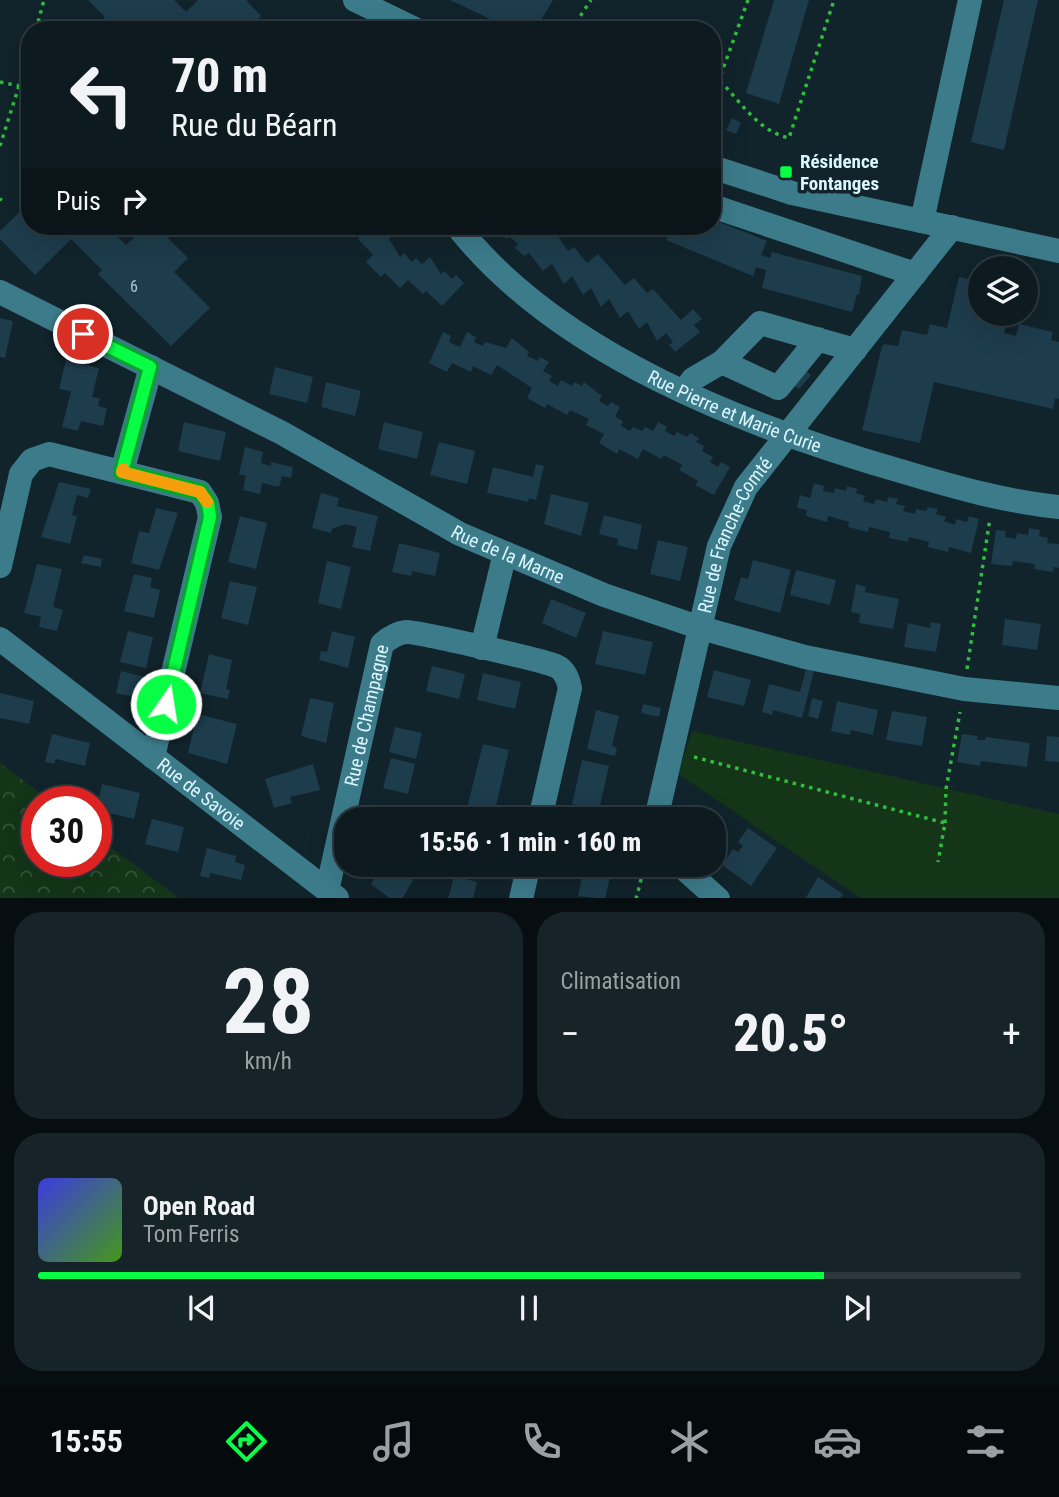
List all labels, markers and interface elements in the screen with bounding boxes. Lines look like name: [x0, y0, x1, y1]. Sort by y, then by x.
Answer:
text: 70 m: [171, 47, 268, 104]
icon: left: [56, 49, 147, 140]
text: Rue du Béarn: [171, 106, 338, 144]
place label: Résidence Fontanges: [800, 150, 879, 195]
marker: Résidence Fontanges: [778, 164, 794, 180]
icon: right: [115, 182, 153, 220]
text: Puis: [56, 186, 101, 216]
map controls: [968, 256, 1038, 326]
button: layers: [968, 256, 1038, 326]
house number: 6: [130, 277, 138, 296]
pin: [53, 304, 113, 364]
icon: arrive: [64, 315, 102, 353]
street label: Rue Pierre et Marie Curie: [644, 365, 824, 458]
street label: Rue de Franche-Comté: [693, 452, 777, 615]
street label: Rue de la Marne: [447, 520, 568, 589]
street label: Rue de Champagne: [340, 642, 394, 789]
position arrow: [129, 667, 203, 741]
street label: Rue de Savoie: [152, 753, 250, 835]
speed limit sign: 30: [21, 786, 112, 877]
text: 15:56 · 1 min · 160 m: [419, 827, 641, 857]
text: 28: [222, 949, 314, 1055]
text: Climatisation: [561, 968, 681, 995]
text: 20.5°: [733, 1003, 848, 1064]
text: −: [561, 1012, 580, 1056]
text: +: [1002, 1012, 1021, 1056]
text: km/h: [245, 1048, 292, 1075]
text: Open Road: [143, 1191, 255, 1221]
text: Tom Ferris: [143, 1221, 239, 1248]
icon: previous: [183, 1289, 221, 1327]
icon: pause: [510, 1289, 548, 1327]
icon: next: [838, 1289, 876, 1327]
icon: directions: [222, 1417, 271, 1466]
icon: music: [369, 1417, 418, 1466]
icon: phone: [517, 1417, 566, 1466]
icon: climate: [665, 1417, 714, 1466]
icon: car: [813, 1417, 862, 1466]
icon: filters: [961, 1417, 1010, 1466]
text: 15:55: [49, 1422, 123, 1460]

